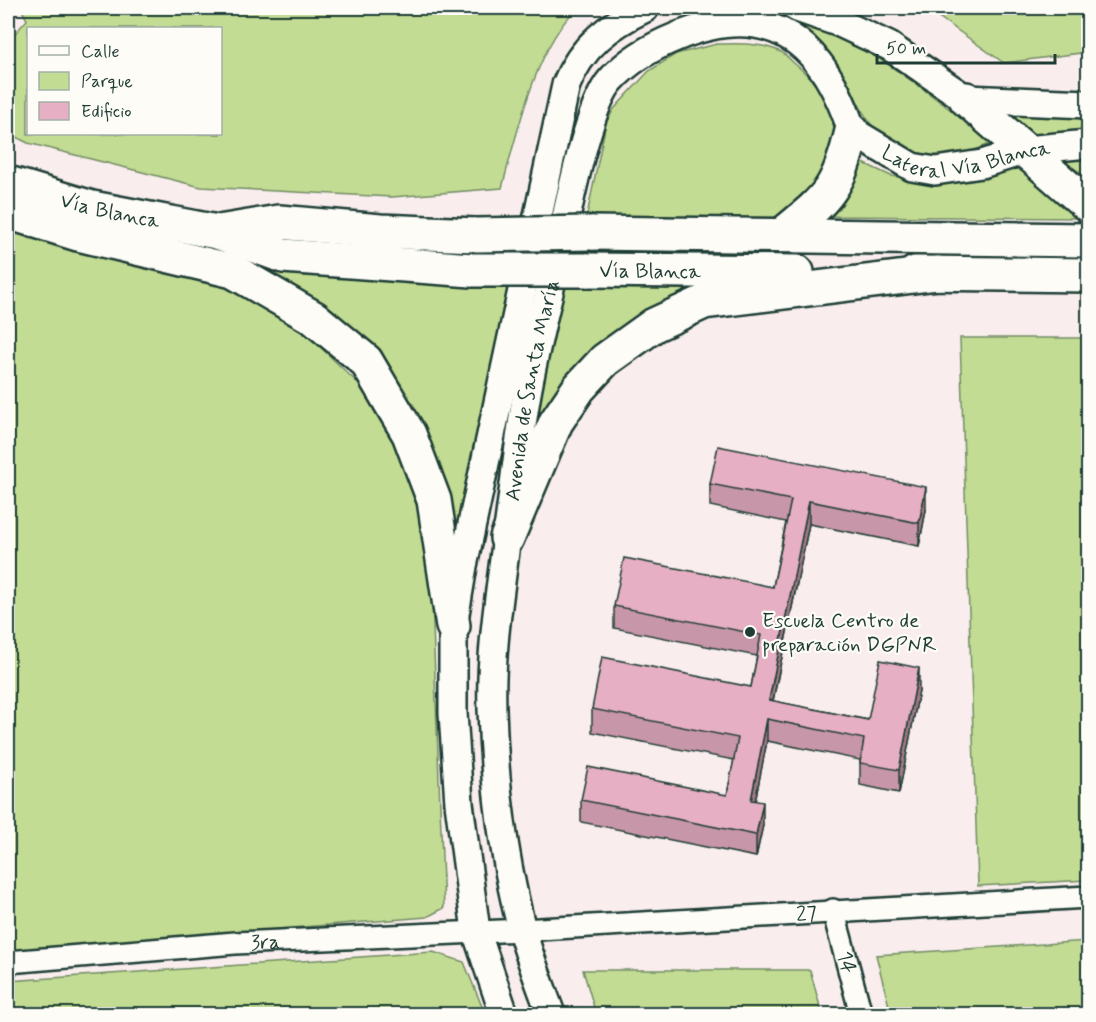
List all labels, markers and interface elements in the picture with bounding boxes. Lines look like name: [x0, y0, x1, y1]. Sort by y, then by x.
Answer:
legend: [27, 27, 222, 135]
scale bar: [877, 27, 1056, 65]
text: 50 m: [886, 37, 926, 61]
text: Calle: [81, 40, 120, 64]
text: Parque: [81, 70, 133, 94]
text: Edificio: [81, 100, 132, 124]
street label: Lateral Vía Blanca: [876, 135, 1052, 187]
street label: Vía Blanca: [57, 186, 163, 236]
street label: Vía Blanca: [599, 257, 701, 286]
street label: Avenida de Santa María: [499, 277, 567, 503]
place label: Escuela Centro de preparación DGPNR: [762, 607, 937, 659]
marker: Escuela Centro de preparación DGPNR: [743, 625, 757, 639]
street label: 27: [795, 900, 818, 929]
street label: 3ra: [250, 928, 280, 957]
street label: 14: [830, 948, 863, 977]

